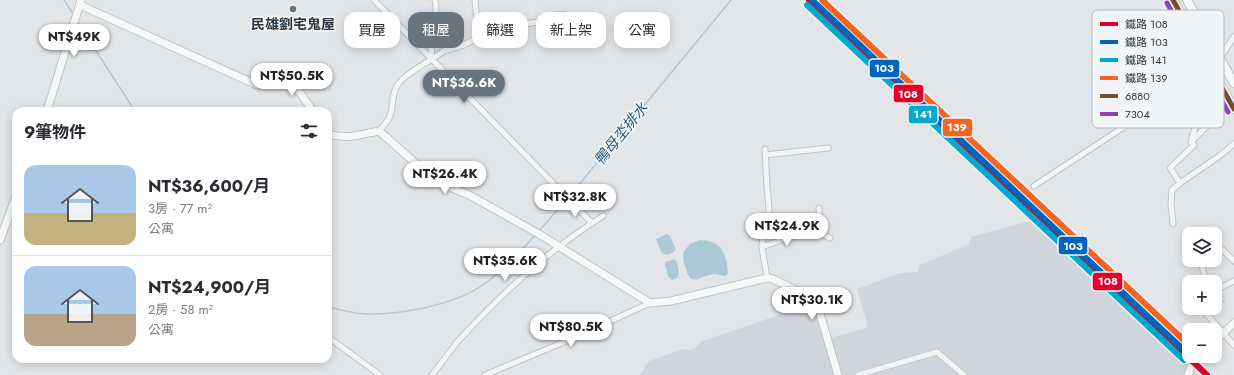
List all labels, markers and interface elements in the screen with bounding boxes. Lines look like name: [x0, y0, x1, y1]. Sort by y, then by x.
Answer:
marker: 民雄劉宅鬼屋: [288, 4, 298, 14]
legend: [1092, 10, 1224, 128]
chip: 買屋: [344, 12, 400, 48]
chip: 租屋: [408, 12, 464, 48]
chip: 篩選: [472, 12, 528, 48]
chip: 新上架: [536, 12, 606, 48]
chip: 公寓: [614, 12, 670, 48]
place label: 民雄劉宅鬼屋: [251, 14, 335, 34]
text: 鐵路 108: [1125, 16, 1168, 32]
pin: NT$49K: [41, 24, 107, 58]
text: NT$49K: [48, 27, 100, 46]
text: 鐵路 103: [1125, 34, 1168, 50]
text: 鐵路 141: [1125, 52, 1167, 68]
line badge: 103: [869, 59, 900, 78]
text: 103: [874, 60, 894, 76]
pin: NT$50.5K: [251, 63, 333, 97]
text: NT$50.5K: [260, 66, 324, 85]
pin: NT$36.6K: [423, 70, 505, 104]
text: 鐵路 139: [1125, 70, 1168, 86]
text: NT$36.6K: [432, 73, 496, 92]
line badge: 108: [893, 84, 924, 103]
text: 108: [898, 86, 918, 102]
text: 6880: [1125, 88, 1150, 104]
water label: 鴨母坔排水: [589, 97, 654, 170]
line badge: 141: [908, 105, 938, 124]
text: 141: [914, 106, 932, 122]
text: 7304: [1125, 106, 1150, 122]
line badge: 139: [942, 118, 973, 137]
text: 139: [947, 119, 967, 135]
text: 9筆物件: [24, 120, 86, 144]
icon: filters: [298, 120, 320, 142]
pin: NT$26.4K: [404, 161, 486, 195]
text: NT$26.4K: [412, 164, 478, 183]
text: NT$36,600/月: [148, 174, 270, 198]
icon: home: [56, 181, 104, 229]
pin: NT$32.8K: [534, 184, 616, 218]
text: NT$32.8K: [543, 187, 607, 206]
text: 3房 · 77 m²: [148, 199, 212, 218]
pin: NT$24.9K: [746, 213, 828, 247]
text: NT$24.9K: [754, 216, 820, 235]
text: 公寓: [148, 219, 174, 238]
map controls: [1182, 227, 1222, 363]
button: layers: [1182, 227, 1222, 267]
line badge: 103: [1058, 236, 1088, 255]
text: 103: [1063, 238, 1083, 254]
pin: NT$35.6K: [464, 248, 546, 282]
text: NT$35.6K: [473, 251, 537, 270]
line badge: 108: [1092, 272, 1123, 291]
text: 108: [1098, 273, 1118, 289]
text: NT$24,900/月: [148, 275, 271, 299]
button: +: [1182, 275, 1222, 315]
icon: home: [56, 282, 104, 330]
pin: NT$30.1K: [771, 287, 853, 321]
text: NT$30.1K: [781, 290, 843, 309]
text: 2房 · 58 m²: [148, 300, 213, 319]
pin: NT$80.5K: [530, 314, 612, 348]
text: NT$80.5K: [539, 317, 603, 336]
text: 公寓: [148, 320, 174, 339]
button: −: [1182, 323, 1222, 363]

